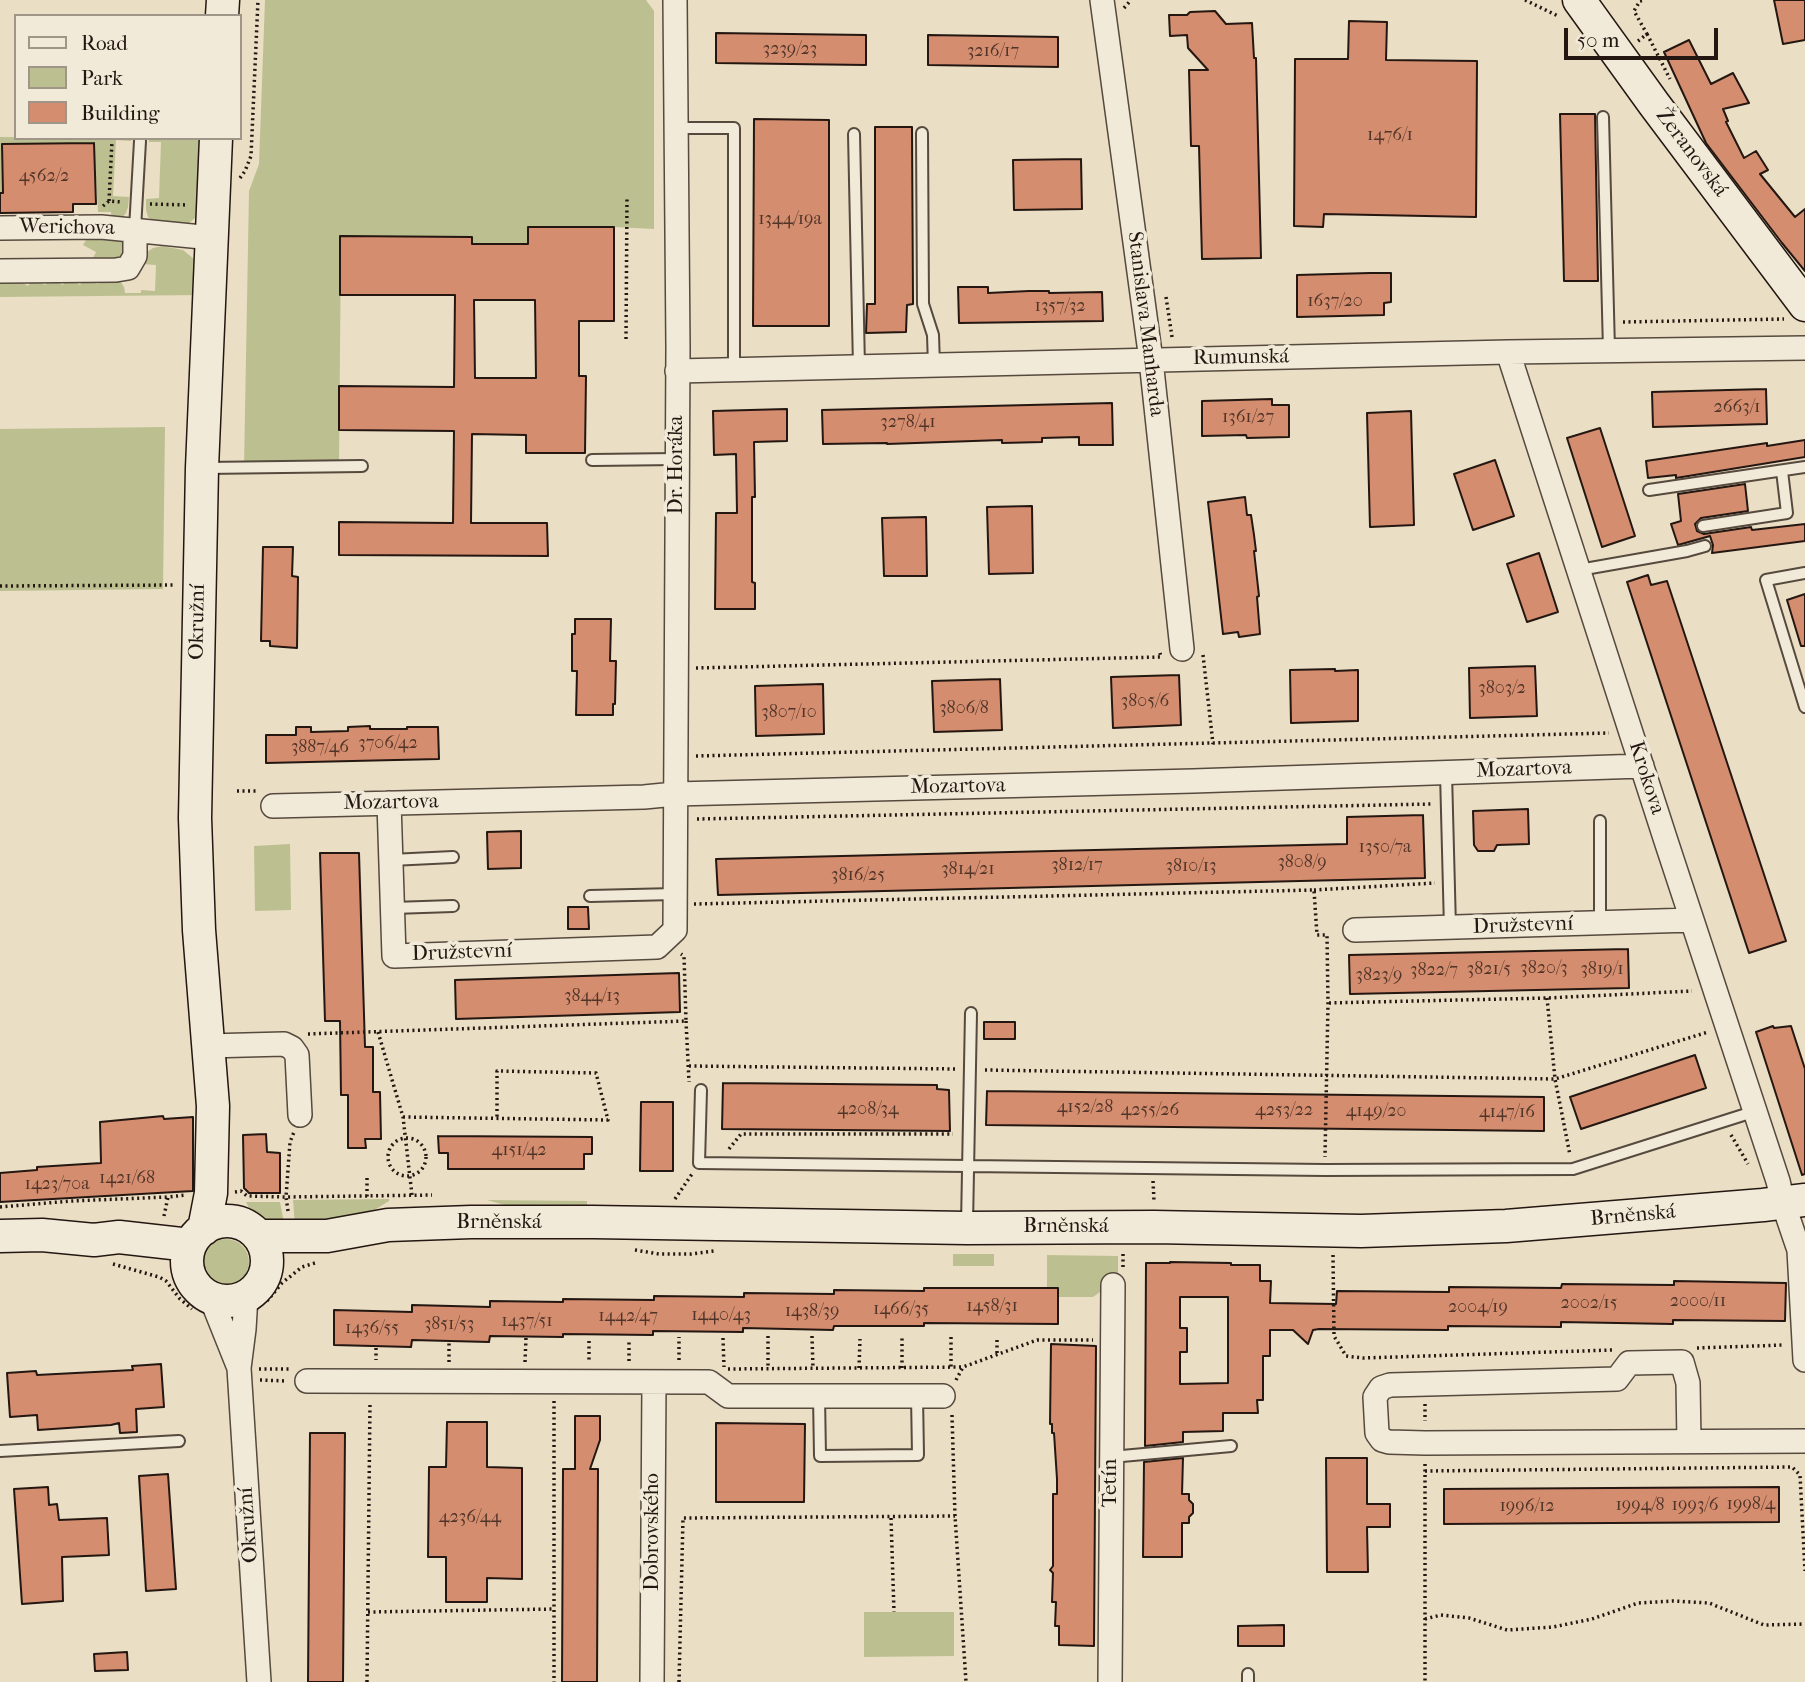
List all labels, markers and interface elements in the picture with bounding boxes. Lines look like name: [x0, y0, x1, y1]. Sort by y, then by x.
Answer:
legend: [14, 14, 242, 140]
scale bar: [1567, 14, 1721, 58]
text: 50 m: [1577, 28, 1620, 52]
text: Road: [81, 31, 128, 55]
house number: 3239/23: [763, 39, 817, 61]
house number: 3216/17: [967, 41, 1019, 63]
text: Park: [81, 66, 123, 90]
text: Building: [81, 101, 159, 125]
street label: Žeranovská: [1650, 104, 1732, 202]
house number: 1476/1: [1367, 125, 1413, 147]
house number: 4562/2: [19, 166, 69, 188]
house number: 1344/19a: [758, 209, 822, 231]
street label: Werichova: [19, 215, 115, 241]
street label: Stanislava Manharda: [1121, 230, 1169, 418]
house number: 1637/20: [1307, 291, 1363, 313]
house number: 1357/32: [1034, 296, 1086, 318]
street label: Rumunská: [1193, 345, 1289, 371]
house number: 2663/1: [1714, 397, 1760, 419]
house number: 1361/27: [1222, 407, 1274, 429]
house number: 3278/41: [880, 412, 936, 434]
street label: Dr. Horáka: [664, 416, 690, 514]
street label: Okružní: [185, 584, 211, 660]
house number: 3803/2: [1478, 678, 1526, 700]
house number: 3805/6: [1121, 691, 1169, 713]
house number: 3806/8: [939, 698, 989, 720]
house number: 3807/10: [761, 702, 817, 724]
house number: 3706/42: [358, 733, 418, 755]
house number: 3887/46: [291, 737, 349, 759]
street label: Krokova: [1622, 738, 1670, 818]
street label: Mozartova: [1476, 756, 1572, 784]
street label: Mozartova: [910, 774, 1006, 800]
street label: Mozartova: [343, 790, 439, 816]
house number: 1350/7a: [1359, 837, 1411, 859]
house number: 3808/9: [1277, 852, 1327, 874]
house number: 3812/17: [1051, 855, 1103, 877]
house number: 3810/13: [1166, 856, 1216, 878]
house number: 3814/21: [941, 859, 995, 881]
house number: 3816/25: [831, 865, 885, 887]
street label: Družstevní: [1472, 912, 1574, 940]
street label: Družstevní: [411, 939, 513, 967]
house number: 3820/3: [1520, 958, 1568, 980]
house number: 3821/5: [1467, 959, 1511, 981]
house number: 3819/1: [1580, 959, 1624, 981]
house number: 3822/7: [1410, 960, 1458, 982]
house number: 3823/9: [1356, 965, 1402, 987]
house number: 3844/13: [564, 986, 620, 1008]
house number: 4152/28: [1057, 1097, 1113, 1119]
house number: 4208/34: [837, 1099, 899, 1121]
house number: 4255/26: [1121, 1100, 1179, 1122]
house number: 4253/22: [1255, 1100, 1313, 1122]
house number: 4149/20: [1346, 1101, 1406, 1123]
house number: 4147/16: [1479, 1102, 1535, 1124]
house number: 4151/42: [492, 1140, 546, 1162]
house number: 1421/68: [99, 1168, 155, 1190]
house number: 1423/70a: [25, 1174, 89, 1196]
street label: Brněnská: [1589, 1200, 1677, 1232]
street label: Brněnská: [456, 1210, 542, 1236]
street label: Brněnská: [1023, 1214, 1109, 1240]
house number: 2000/11: [1670, 1291, 1726, 1313]
house number: 2002/15: [1561, 1293, 1617, 1315]
house number: 1458/31: [966, 1296, 1018, 1318]
house number: 2004/19: [1448, 1297, 1508, 1319]
house number: 1466/35: [873, 1299, 929, 1321]
house number: 1438/39: [785, 1301, 839, 1323]
house number: 1440/43: [691, 1305, 751, 1327]
house number: 1442/47: [598, 1306, 658, 1328]
house number: 1437/51: [501, 1311, 553, 1333]
house number: 3851/53: [424, 1314, 474, 1336]
house number: 1436/55: [345, 1318, 399, 1340]
street label: Tetín: [1098, 1459, 1124, 1507]
street label: Dobrovského: [640, 1473, 666, 1591]
street label: Okružní: [234, 1486, 264, 1564]
house number: 1998/4: [1727, 1494, 1775, 1516]
house number: 1994/8: [1615, 1495, 1665, 1517]
house number: 1993/6: [1672, 1495, 1718, 1517]
house number: 1996/12: [1499, 1496, 1555, 1518]
house number: 4236/44: [439, 1507, 501, 1529]

